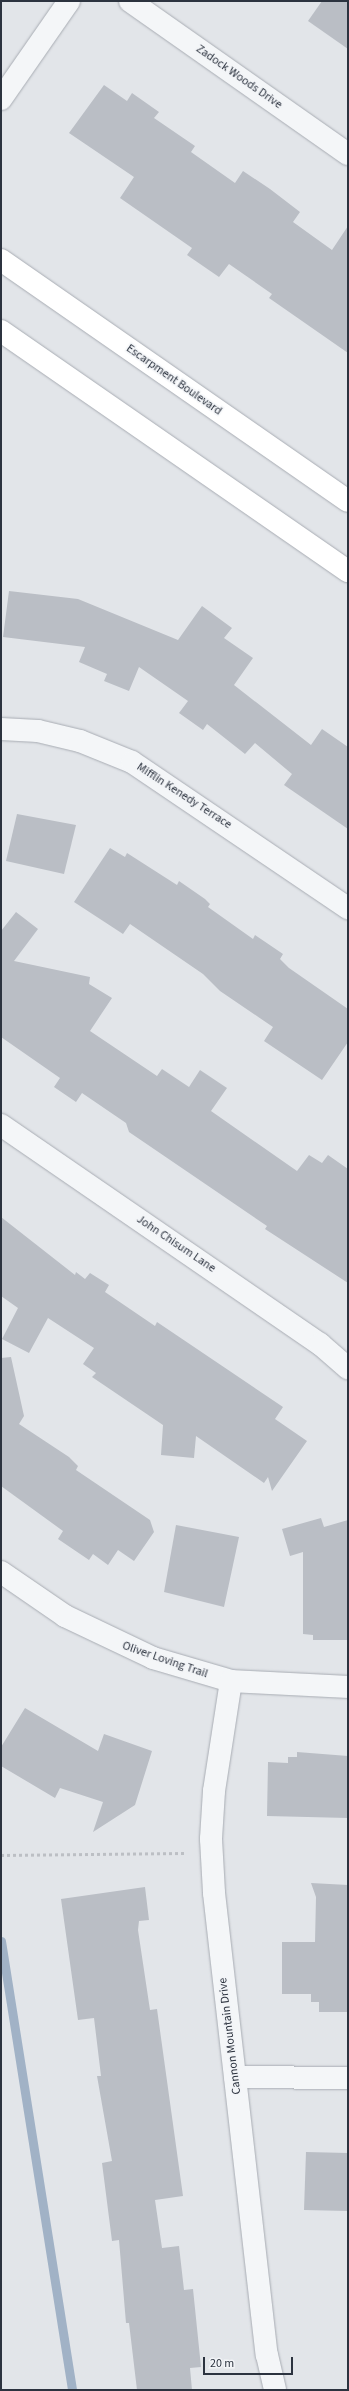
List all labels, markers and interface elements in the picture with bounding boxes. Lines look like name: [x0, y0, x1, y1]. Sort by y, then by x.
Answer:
street label: Zadock Woods Drive: [193, 42, 285, 112]
street label: Escarpment Boulevard: [123, 341, 225, 419]
street label: Mifflin Kenedy Terrace: [134, 760, 234, 832]
street label: John Chisum Lane: [134, 1212, 218, 1276]
street label: Oliver Loving Trail: [120, 1639, 210, 1681]
street label: Cannon Mountain Drive: [216, 1977, 244, 2095]
scale bar: [205, 2349, 295, 2375]
text: 20 m: [210, 2355, 234, 2372]

